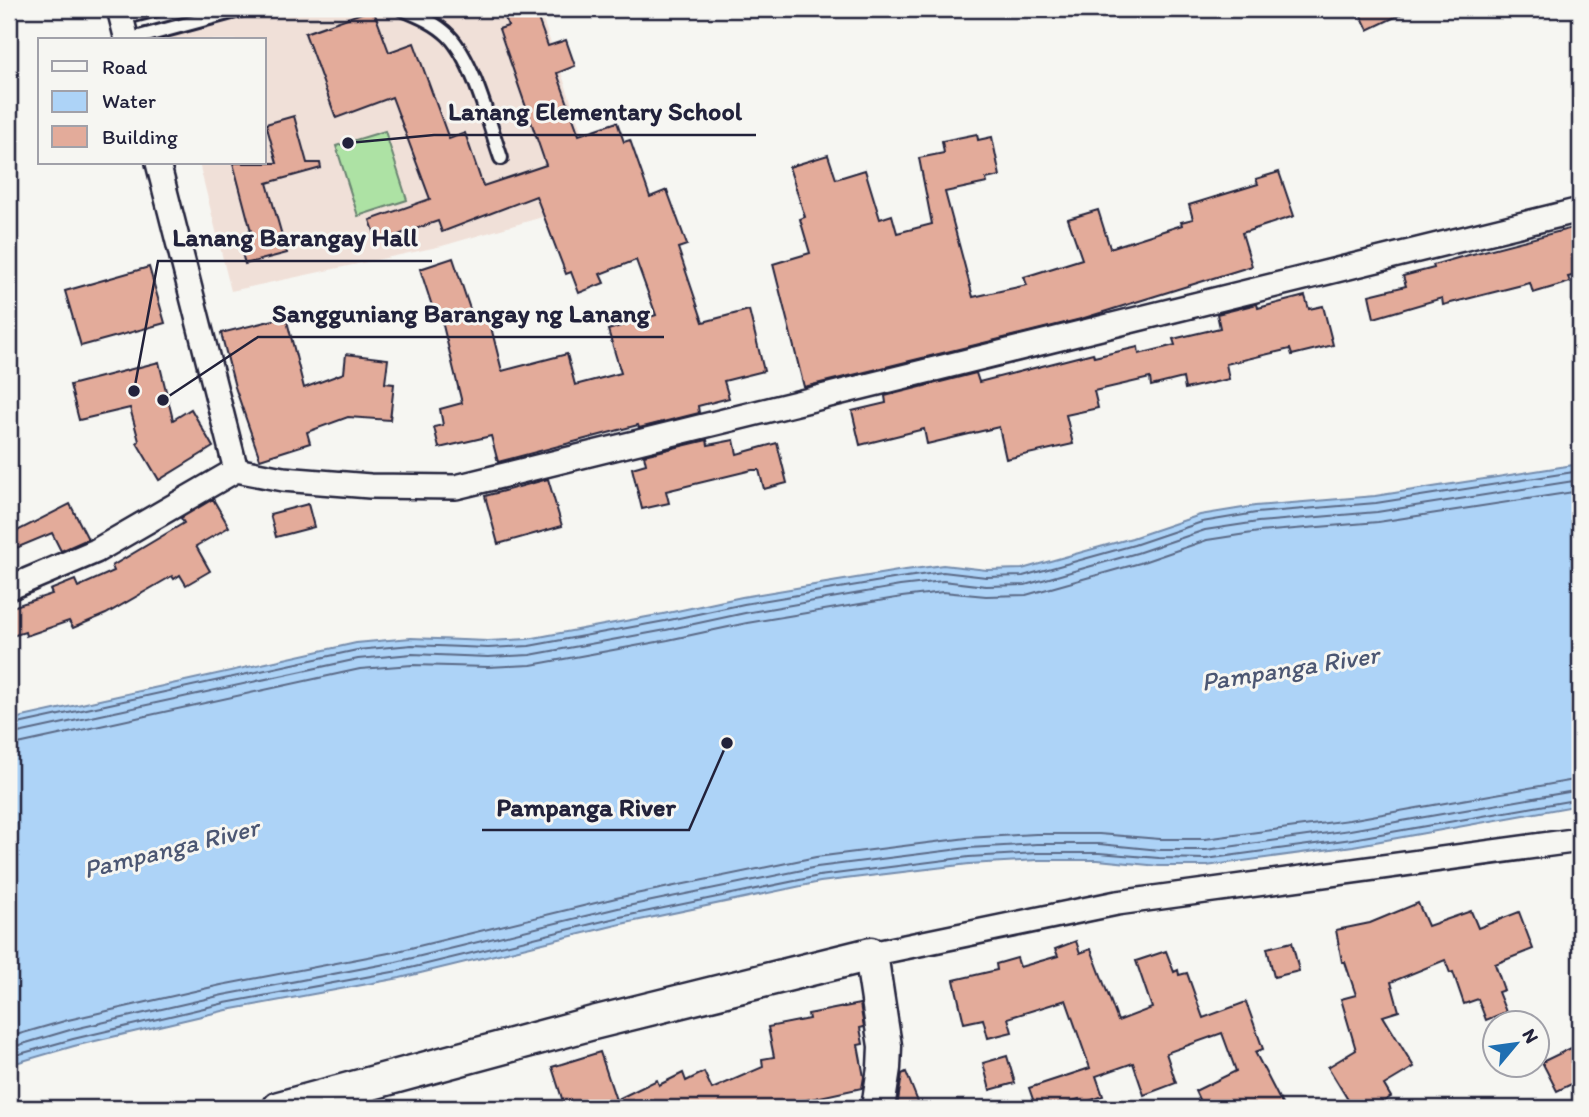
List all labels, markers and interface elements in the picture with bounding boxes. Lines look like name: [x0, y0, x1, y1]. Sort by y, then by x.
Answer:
legend: [38, 38, 266, 164]
text: Road: [102, 54, 148, 79]
text: Water: [102, 88, 156, 113]
callout: Lanang Elementary School: [434, 88, 756, 135]
text: Lanang Elementary School: [448, 95, 743, 127]
text: Building: [102, 124, 178, 149]
callout: Lanang Barangay Hall: [158, 214, 432, 261]
text: Lanang Barangay Hall: [172, 221, 418, 253]
callout: Sangguniang Barangay ng Lanang: [258, 290, 664, 337]
text: Sangguniang Barangay ng Lanang: [272, 297, 651, 329]
water label: Pampanga River: [1199, 638, 1384, 698]
callout: Pampanga River: [482, 783, 689, 830]
text: Pampanga River: [496, 791, 676, 823]
water label: Pampanga River: [80, 810, 265, 885]
north arrow: [1480, 1009, 1550, 1078]
text: N: [1517, 1025, 1544, 1047]

